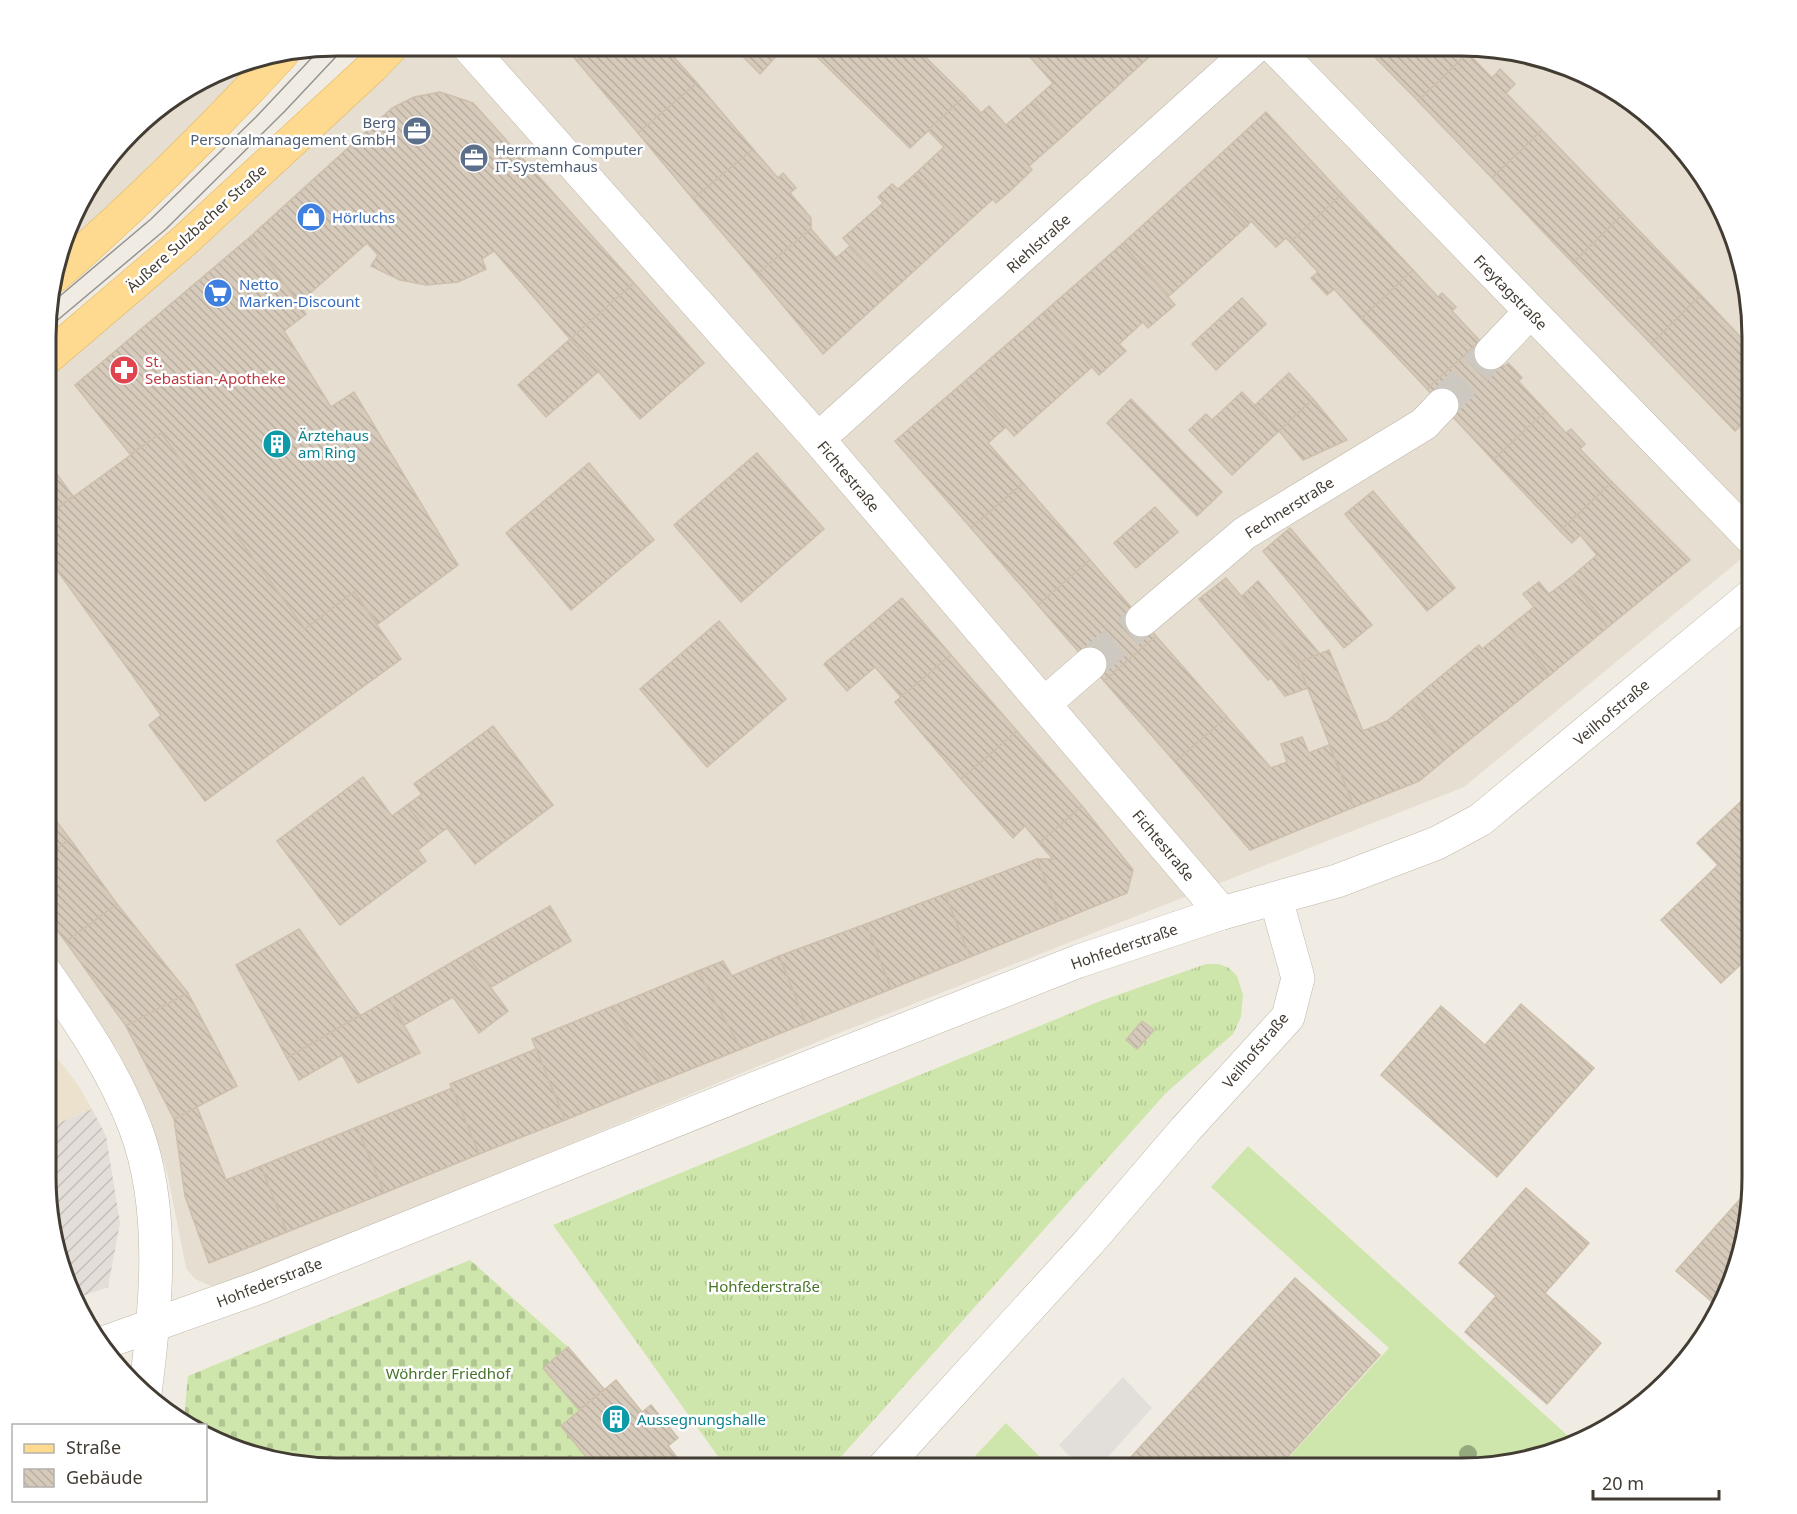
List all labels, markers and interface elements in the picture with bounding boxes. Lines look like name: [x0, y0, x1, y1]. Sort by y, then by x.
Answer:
place label: Berg Personalmanagement GmbH: [190, 112, 396, 149]
office icon: Berg Personalmanagement GmbH: [401, 115, 433, 147]
place label: Herrmann Computer IT-Systemhaus: [495, 139, 643, 176]
office icon: Herrmann Computer IT-Systemhaus: [458, 142, 490, 174]
street label: Äußere Sulzbacher Straße: [122, 160, 270, 296]
shop icon: Hörluchs: [295, 201, 327, 233]
place label: Hörluchs: [332, 207, 395, 227]
street label: Riehlstraße: [1002, 209, 1074, 277]
street label: Freytagstraße: [1470, 250, 1552, 334]
place label: Netto Marken-Discount: [239, 274, 361, 311]
supermarket icon: Netto Marken-Discount: [202, 277, 234, 309]
place label: St. Sebastian-Apotheke: [145, 351, 286, 388]
pharmacy icon: St. Sebastian-Apotheke: [108, 354, 140, 386]
place label: Ärztehaus am Ring: [298, 425, 369, 462]
building icon: Ärztehaus am Ring: [261, 428, 293, 460]
street label: Fichtestraße: [813, 436, 885, 516]
street label: Fechnerstraße: [1241, 472, 1337, 542]
street label: Veilhofstraße: [1569, 674, 1653, 750]
street label: Fichtestraße: [1128, 805, 1200, 885]
street label: Hohfederstraße: [1068, 918, 1180, 974]
street label: Veilhofstraße: [1217, 1008, 1293, 1092]
street label: Hohfederstraße: [213, 1253, 325, 1311]
park label: Hohfederstraße: [708, 1276, 820, 1296]
park label: Wöhrder Friedhof: [386, 1363, 511, 1383]
building icon: Aussegnungshalle: [600, 1403, 632, 1435]
place label: Aussegnungshalle: [637, 1409, 766, 1429]
legend: [12, 1424, 207, 1502]
text: Straße: [66, 1435, 121, 1459]
scale bar: [1593, 1463, 1719, 1501]
text: Gebäude: [66, 1465, 143, 1489]
text: 20 m: [1602, 1471, 1644, 1495]

